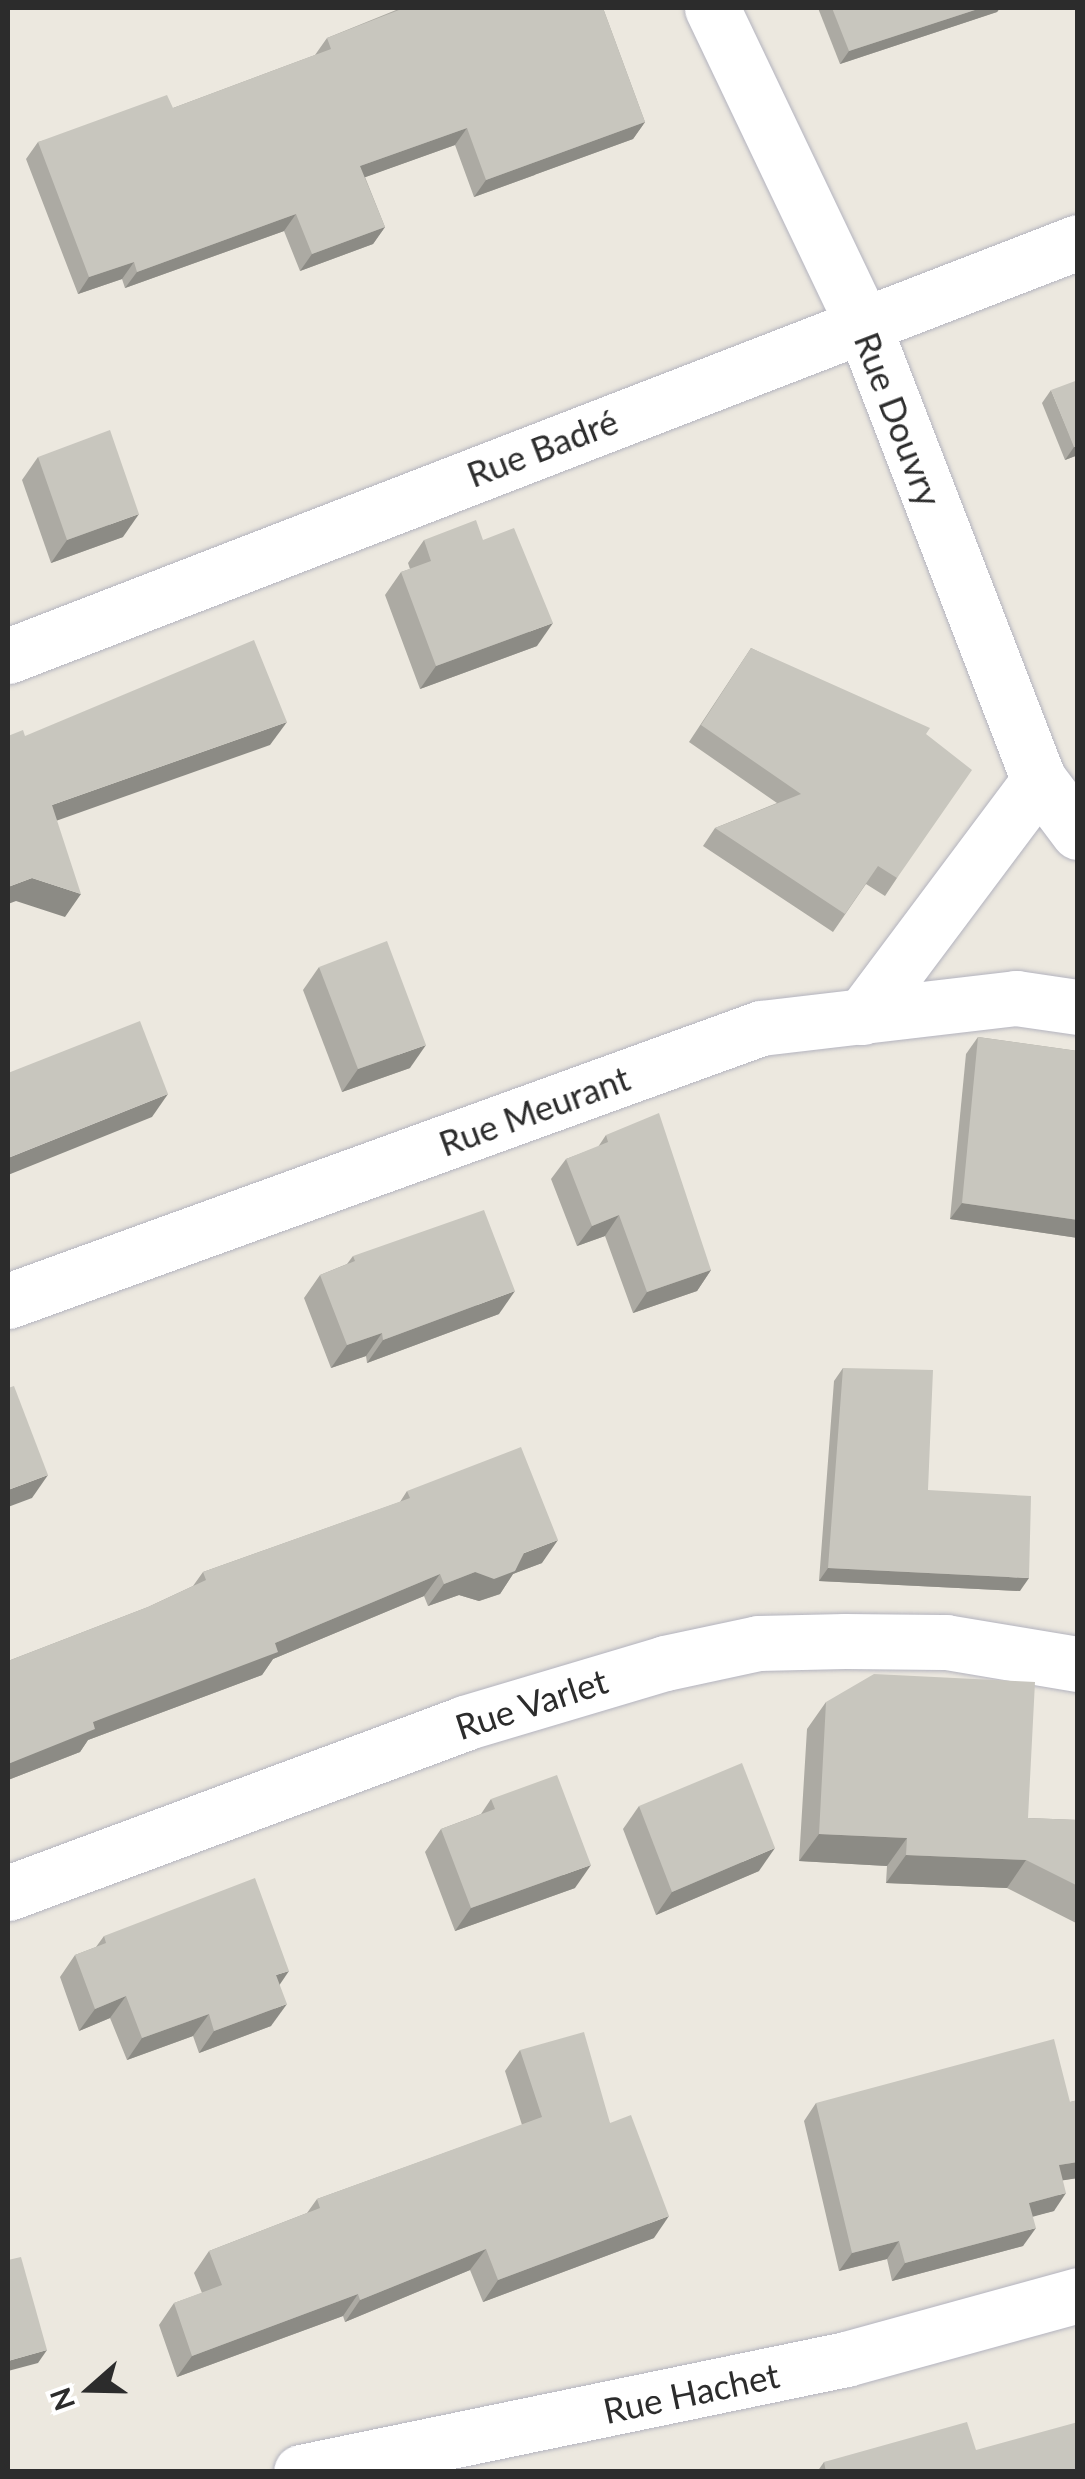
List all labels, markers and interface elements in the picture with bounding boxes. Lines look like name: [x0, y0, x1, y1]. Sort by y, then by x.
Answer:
street label: Rue Douvry: [847, 326, 951, 512]
street label: Rue Badré: [461, 399, 623, 495]
street label: Rue Meurant: [433, 1056, 635, 1164]
street label: Rue Varlet: [449, 1659, 613, 1747]
north arrow: [40, 2339, 140, 2439]
street label: Rue Hachet: [599, 2353, 783, 2431]
text: N: [42, 2383, 81, 2415]

